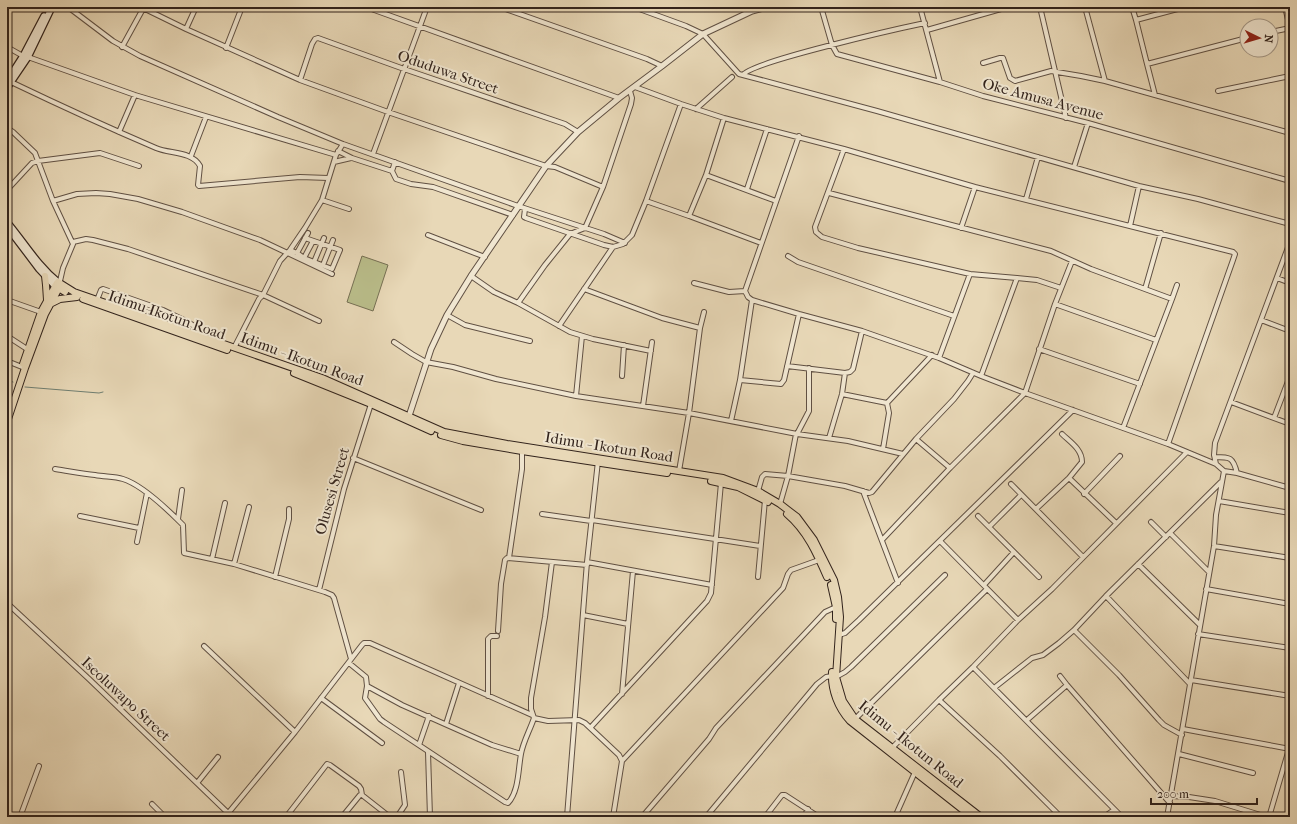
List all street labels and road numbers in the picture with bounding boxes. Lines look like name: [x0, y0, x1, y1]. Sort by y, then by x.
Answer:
street label: Oduduwa Street: [395, 46, 501, 98]
street label: Oke Amusa Avenue: [980, 74, 1106, 124]
street label: Idimu-Ikotun Road: [106, 286, 229, 344]
street label: Idimu - Ikotun Road: [238, 328, 367, 390]
street label: Idimu - Ikotun Road: [544, 428, 675, 466]
street label: Olusesi Street: [311, 445, 353, 537]
street label: Iseoluwapo Street: [78, 653, 175, 745]
street label: Idimu - Ikotun Road: [855, 696, 968, 792]

